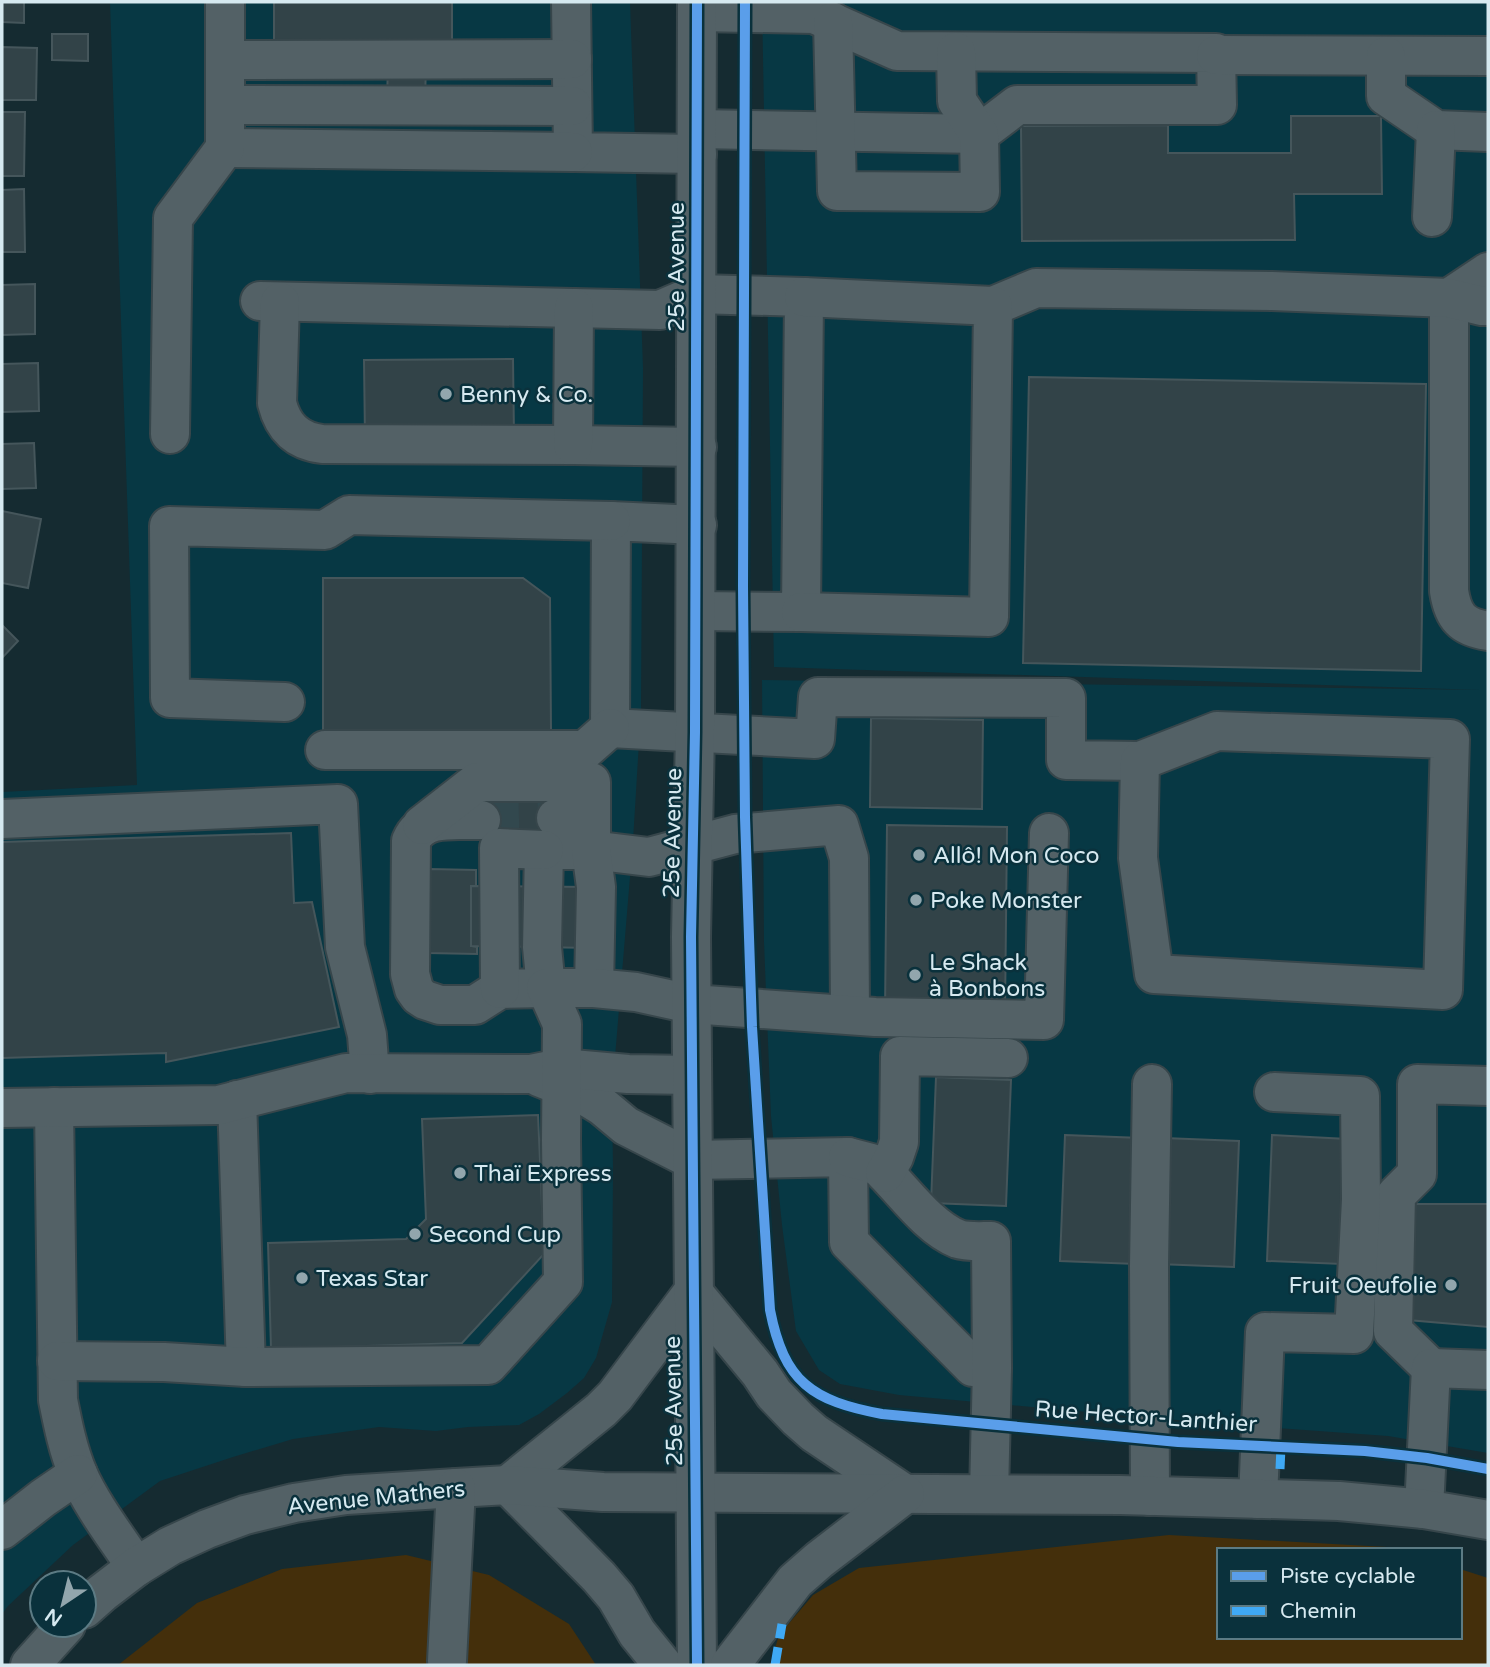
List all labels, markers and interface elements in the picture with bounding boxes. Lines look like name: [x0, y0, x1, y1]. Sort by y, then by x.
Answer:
street label: 25e Avenue: [663, 202, 691, 332]
place label: Benny & Co.: [460, 381, 593, 409]
marker: Benny & Co.: [438, 386, 454, 402]
street label: 25e Avenue: [658, 768, 688, 898]
place label: Allô! Mon Coco: [933, 842, 1100, 870]
marker: Allô! Mon Coco: [911, 847, 927, 863]
place label: Poke Monster: [930, 887, 1082, 915]
marker: Poke Monster: [908, 892, 924, 908]
place label: Le Shack à Bonbons: [929, 949, 1045, 1003]
marker: Le Shack à Bonbons: [907, 967, 923, 983]
place label: Thaï Express: [474, 1160, 612, 1188]
marker: Thaï Express: [452, 1165, 468, 1181]
place label: Second Cup: [429, 1221, 561, 1249]
marker: Second Cup: [407, 1226, 423, 1242]
place label: Texas Star: [316, 1265, 428, 1293]
marker: Texas Star: [294, 1270, 310, 1286]
place label: Fruit Oeufolie: [1288, 1272, 1437, 1300]
marker: Fruit Oeufolie: [1443, 1277, 1459, 1293]
street label: 25e Avenue: [659, 1336, 689, 1466]
street label: Rue Hector-Lanthier: [1034, 1395, 1258, 1439]
street label: Avenue Mathers: [286, 1475, 466, 1521]
legend: [1217, 1548, 1462, 1639]
text: Piste cyclable: [1280, 1564, 1415, 1589]
north arrow: [28, 1569, 98, 1639]
text: Chemin: [1280, 1599, 1357, 1624]
text: N: [41, 1604, 66, 1630]

